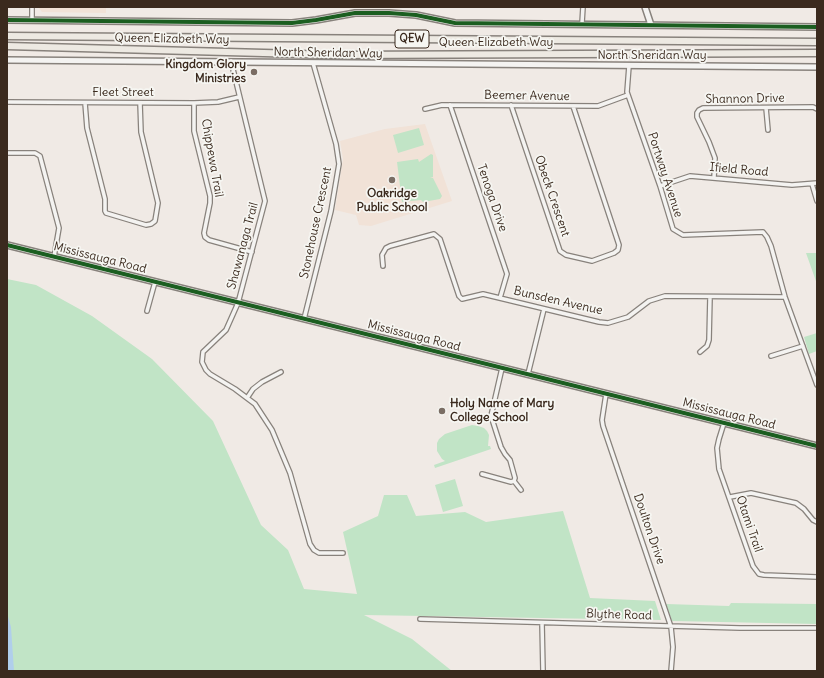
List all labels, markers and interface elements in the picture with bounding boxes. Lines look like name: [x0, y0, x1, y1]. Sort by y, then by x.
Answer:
road number: QEW: [395, 30, 429, 48]
street label: Queen Elizabeth Way: [115, 31, 229, 47]
street label: Queen Elizabeth Way: [439, 36, 553, 50]
street label: North Sheridan Way: [273, 45, 383, 61]
street label: North Sheridan Way: [597, 49, 707, 63]
place label: Kingdom Glory Ministries: [165, 58, 246, 86]
marker: Kingdom Glory Ministries: [249, 67, 259, 77]
street label: Fleet Street: [92, 86, 154, 100]
street label: Beemer Avenue: [484, 88, 570, 104]
street label: Shannon Drive: [705, 91, 785, 107]
street label: Chippewa Trail: [198, 118, 226, 198]
street label: Portway Avenue: [644, 131, 686, 219]
street label: Obeck Crescent: [531, 153, 573, 239]
street label: Ifield Road: [709, 160, 769, 180]
street label: Tenoga Drive: [474, 162, 510, 234]
street label: Stonehouse Crescent: [297, 166, 335, 280]
marker: Oakridge Public School: [387, 175, 397, 185]
place label: Oakridge Public School: [356, 187, 428, 215]
street label: Shawanaga Trail: [224, 201, 262, 291]
street label: Mississauga Road: [52, 239, 148, 277]
street label: Bunsden Avenue: [512, 284, 604, 318]
street label: Mississauga Road: [366, 317, 462, 355]
street label: Mississauga Road: [681, 395, 777, 433]
place label: Holy Name of Mary College School: [450, 397, 554, 425]
marker: Holy Name of Mary College School: [437, 406, 447, 416]
street label: Doulton Drive: [630, 492, 668, 566]
street label: Otami Trail: [733, 494, 765, 554]
street label: Blythe Road: [586, 607, 652, 623]

